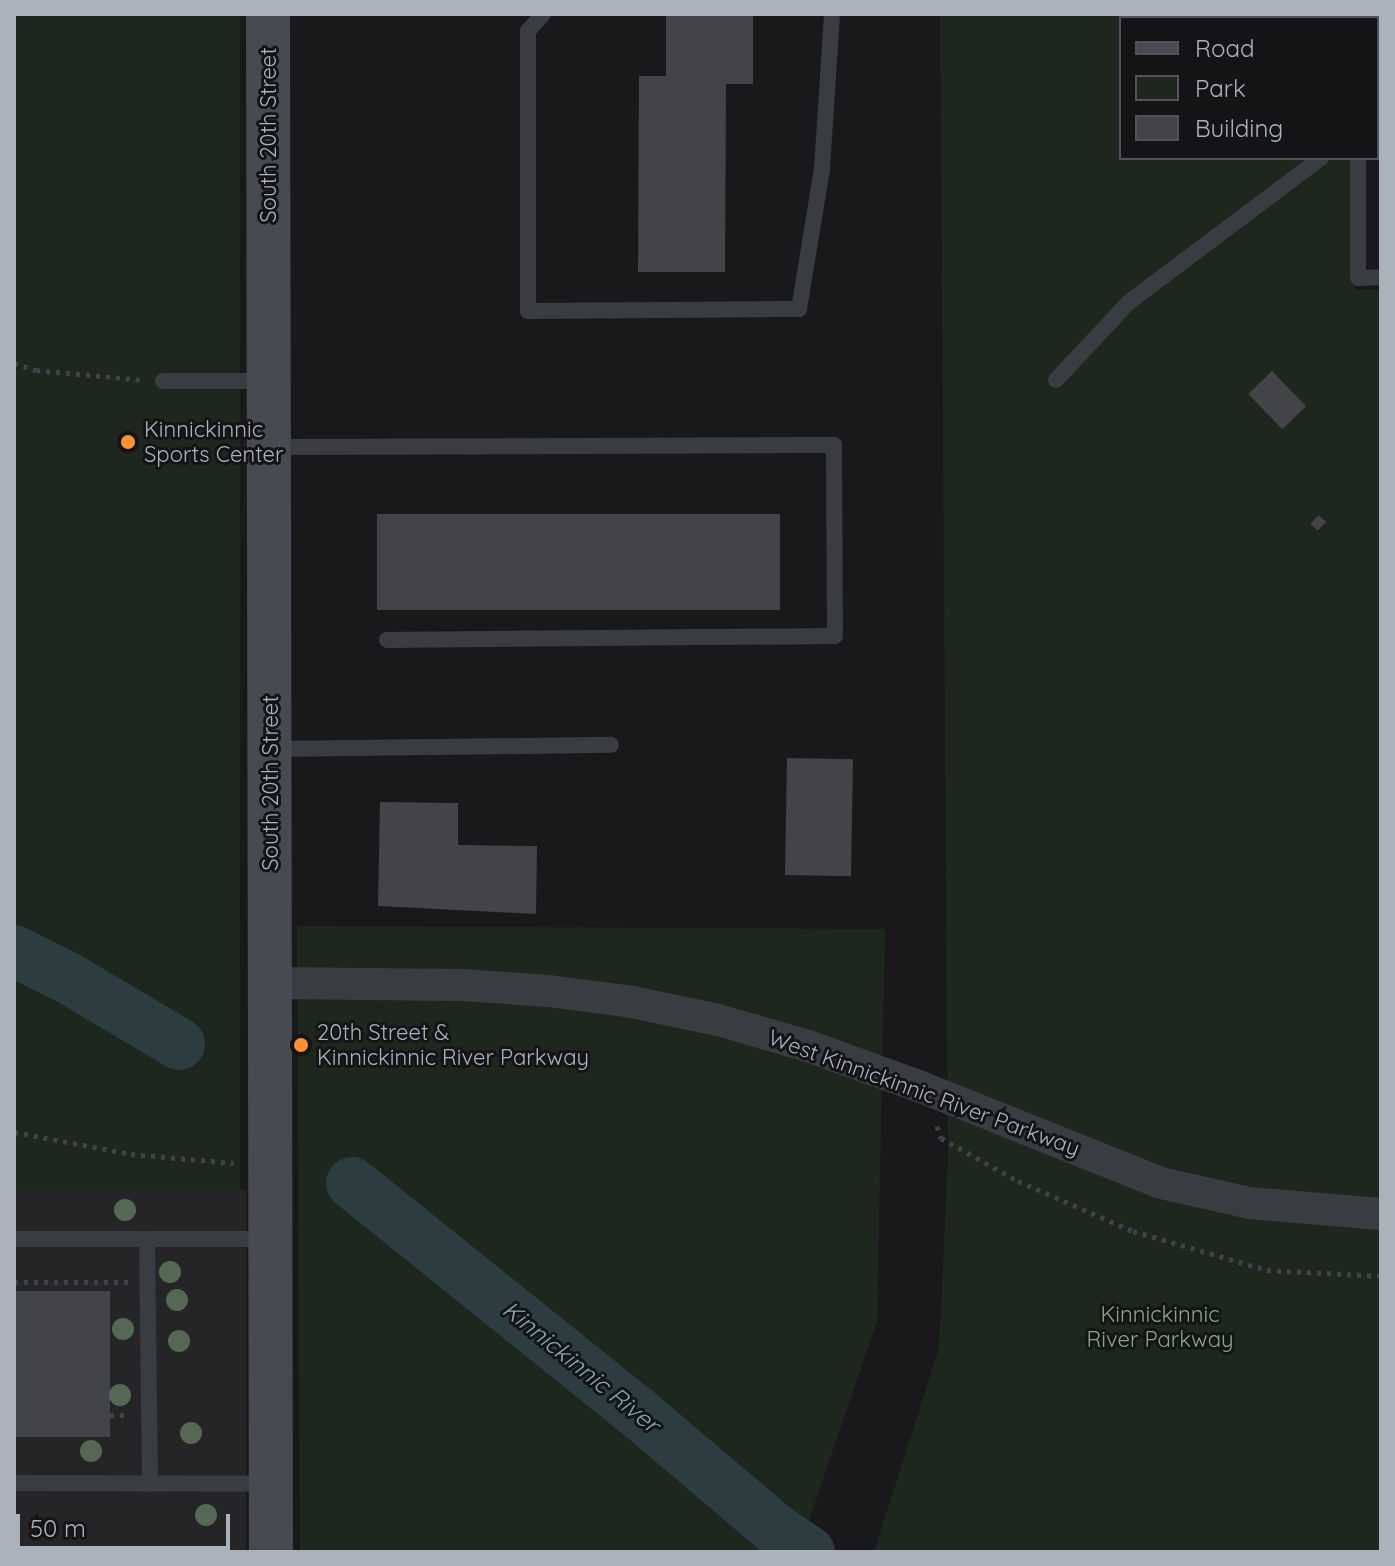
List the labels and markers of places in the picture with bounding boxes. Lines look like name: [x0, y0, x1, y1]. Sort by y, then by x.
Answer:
place label: Kinnickinnic Sports Center: [144, 416, 283, 468]
marker: Kinnickinnic Sports Center: [119, 433, 137, 451]
place label: 20th Street & Kinnickinnic River Parkway: [317, 1019, 589, 1070]
marker: 20th Street & Kinnickinnic River Parkway: [292, 1036, 310, 1054]

